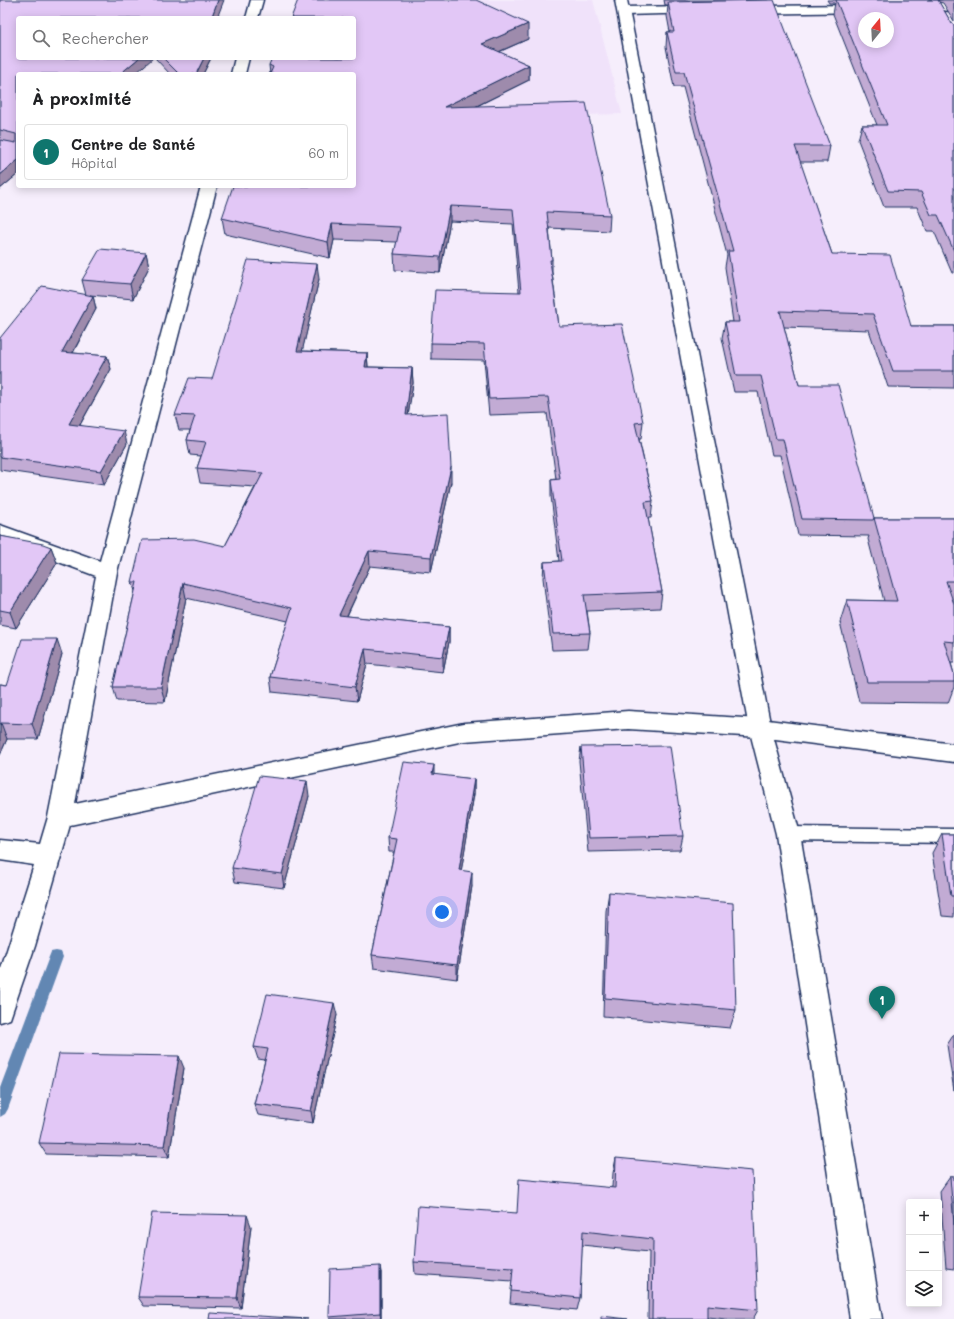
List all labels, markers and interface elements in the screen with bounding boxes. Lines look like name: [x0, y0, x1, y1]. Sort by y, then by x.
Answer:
north arrow: [858, 12, 894, 48]
search box: [16, 16, 356, 60]
icon: search: [30, 27, 52, 49]
text: Rechercher: [62, 28, 149, 48]
text: À proximité: [32, 87, 131, 109]
text: Centre de Santé: [71, 134, 195, 154]
text: 1: [43, 144, 49, 161]
text: 60 m: [309, 144, 339, 161]
text: Hôpital: [71, 154, 117, 171]
your location: [432, 902, 452, 922]
pin: 1: [869, 986, 895, 1019]
map controls: [906, 1199, 942, 1307]
button: +: [906, 1199, 942, 1235]
button: −: [906, 1235, 942, 1271]
button: layers: [906, 1271, 942, 1307]

